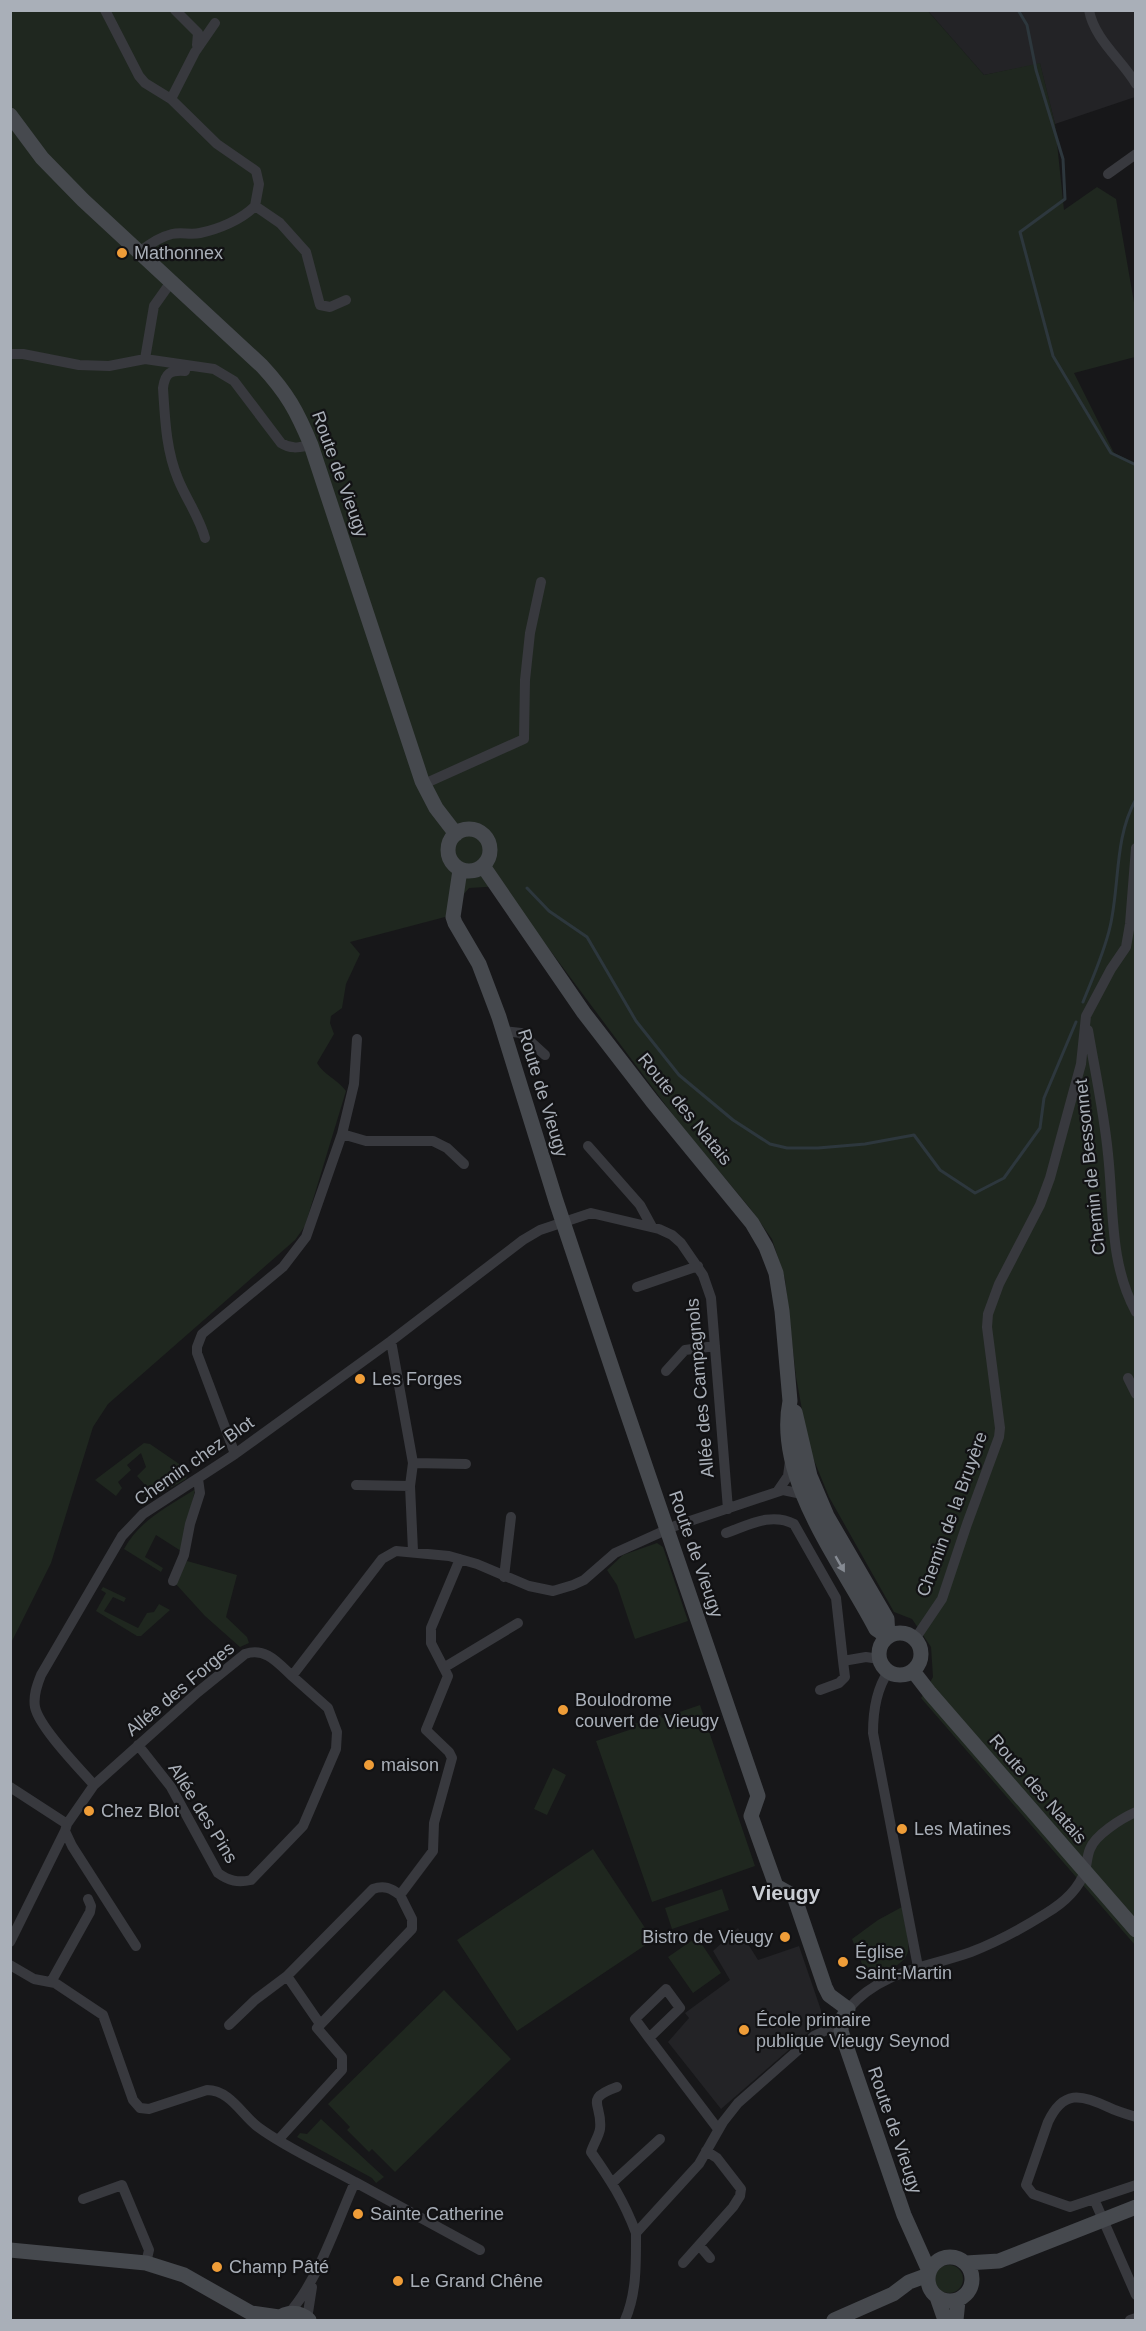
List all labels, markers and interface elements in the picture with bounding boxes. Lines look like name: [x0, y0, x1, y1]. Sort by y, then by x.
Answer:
place label: Mathonnex: [134, 243, 223, 263]
marker: Mathonnex: [115, 246, 129, 260]
street label: Route de Vieugy: [308, 408, 372, 540]
street label: Route de Vieugy: [514, 1027, 572, 1159]
street label: Route des Natais: [634, 1049, 736, 1169]
street label: Chemin de Bessonnet: [1071, 1078, 1109, 1256]
street label: Allée des Campagnols: [682, 1297, 718, 1479]
place label: Les Forges: [372, 1369, 462, 1389]
marker: Les Forges: [353, 1372, 367, 1386]
street label: Chemin chez Blot: [130, 1412, 258, 1510]
street label: Chemin de la Bruyère: [913, 1429, 991, 1599]
street label: Route de Vieugy: [665, 1488, 727, 1620]
one-way arrow: [835, 1556, 845, 1573]
street label: Allée des Forges: [122, 1638, 238, 1740]
place label: Boulodrome couvert de Vieugy: [575, 1690, 719, 1731]
marker: Boulodrome couvert de Vieugy: [556, 1703, 570, 1717]
street label: Route des Natais: [985, 1730, 1091, 1848]
place label: maison: [381, 1755, 439, 1775]
marker: maison: [362, 1758, 376, 1772]
street label: Allée des Pins: [164, 1759, 242, 1867]
place label: Chez Blot: [101, 1801, 179, 1821]
marker: Chez Blot: [82, 1804, 96, 1818]
place label: Les Matines: [914, 1819, 1011, 1839]
marker: Les Matines: [895, 1822, 909, 1836]
district label: Vieugy: [752, 1881, 821, 1904]
place label: Bistro de Vieugy: [642, 1927, 773, 1947]
marker: Bistro de Vieugy: [778, 1930, 792, 1944]
place label: Église Saint-Martin: [855, 1942, 952, 1983]
marker: Église Saint-Martin: [836, 1955, 850, 1969]
place label: École primaire publique Vieugy Seynod: [756, 2010, 950, 2051]
marker: École primaire publique Vieugy Seynod: [737, 2023, 751, 2037]
street label: Route de Vieugy: [864, 2064, 926, 2196]
place label: Sainte Catherine: [370, 2204, 504, 2224]
marker: Sainte Catherine: [351, 2207, 365, 2221]
place label: Champ Pâté: [229, 2257, 329, 2277]
marker: Champ Pâté: [210, 2260, 224, 2274]
place label: Le Grand Chêne: [410, 2271, 543, 2291]
marker: Le Grand Chêne: [391, 2274, 405, 2288]

